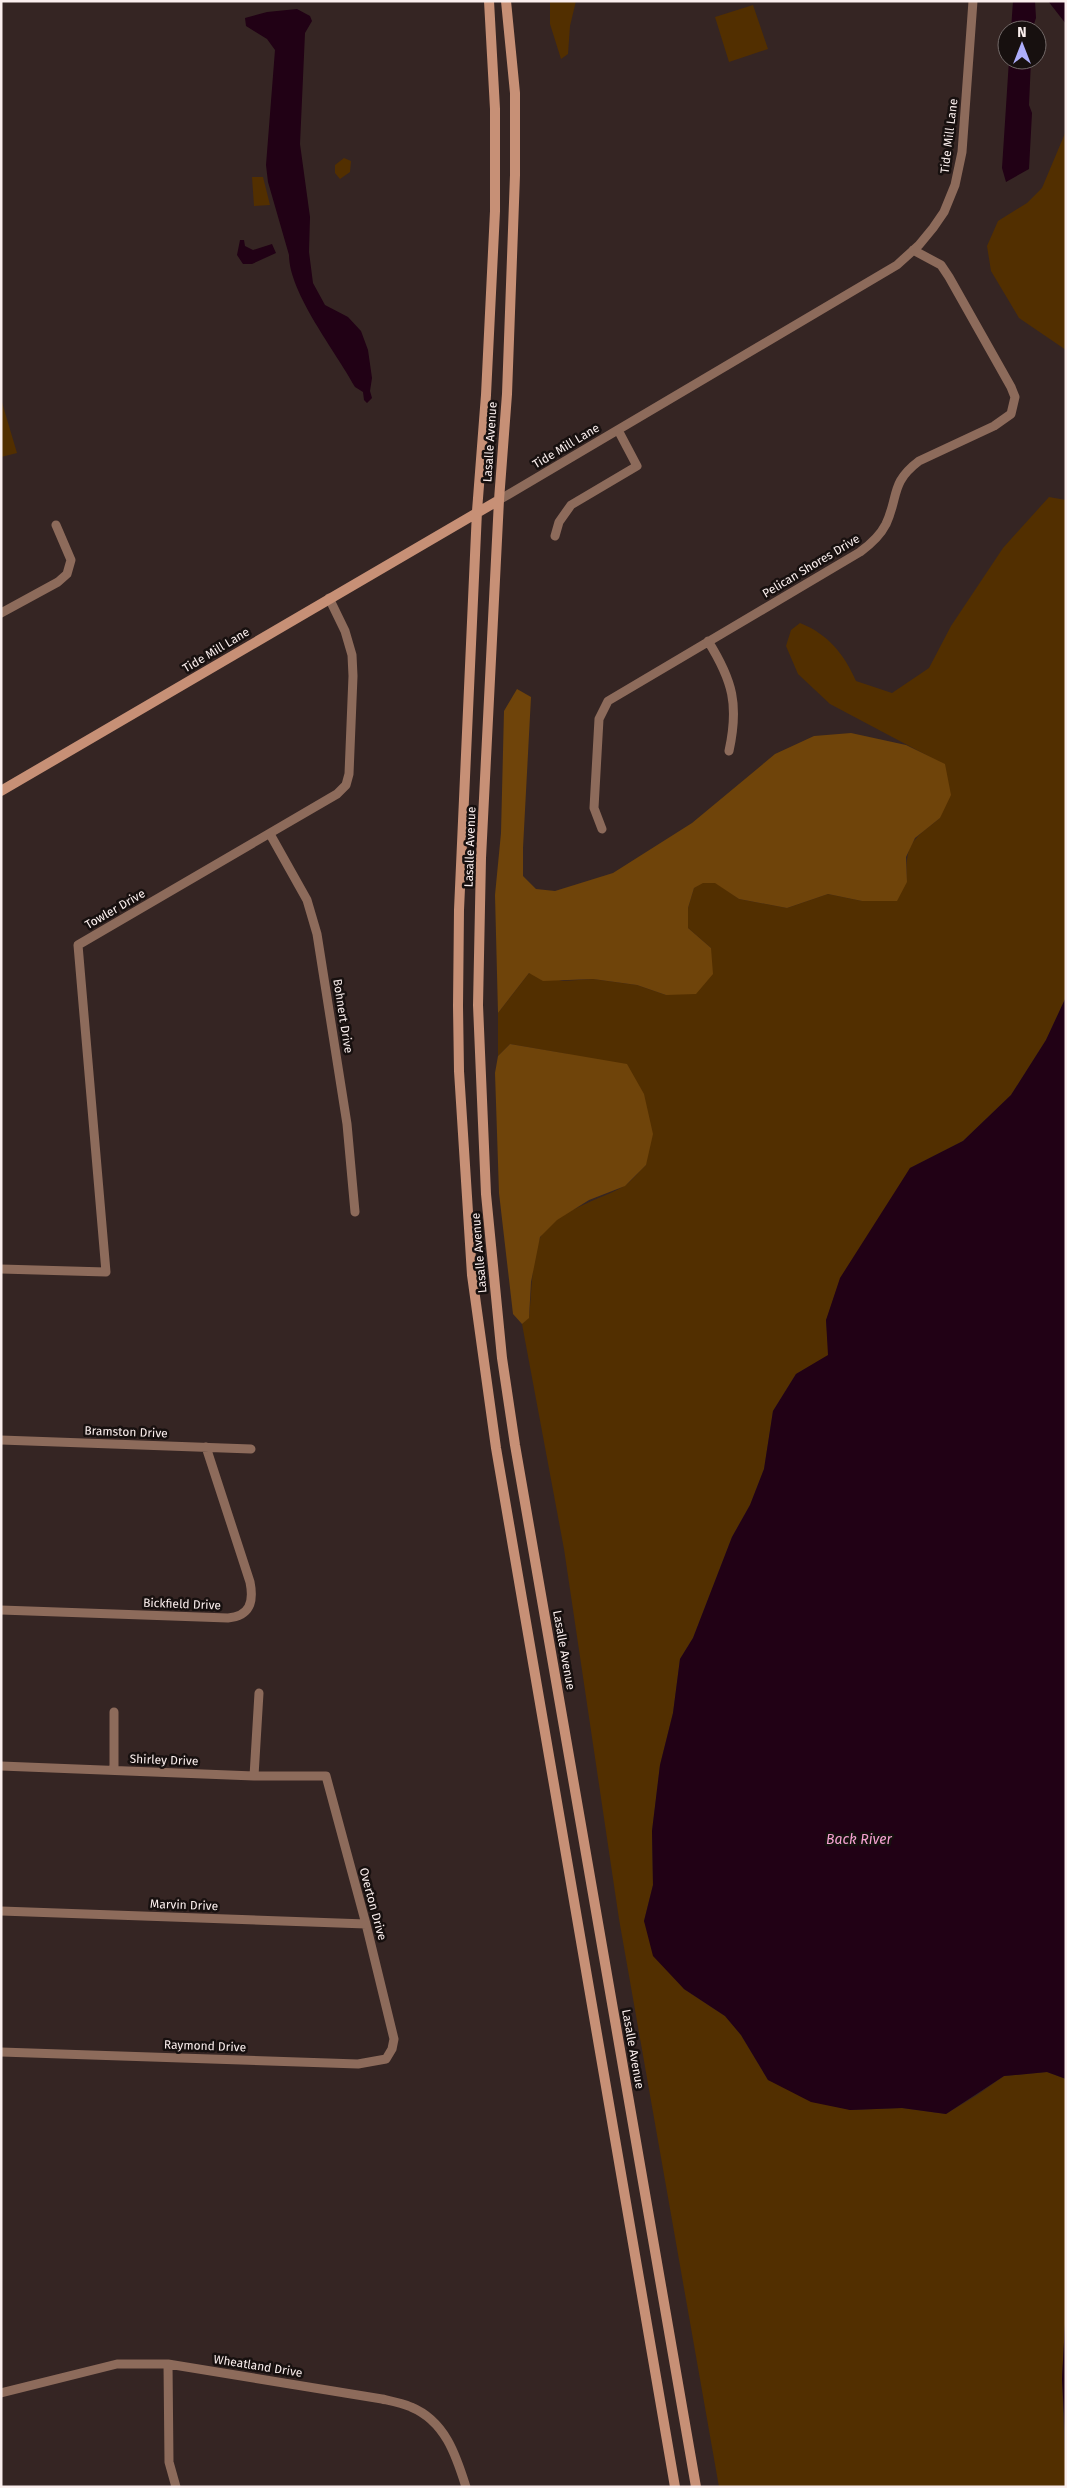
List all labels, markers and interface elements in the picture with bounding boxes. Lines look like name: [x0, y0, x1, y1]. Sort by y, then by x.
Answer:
north arrow: [997, 20, 1047, 70]
text: N: [1017, 24, 1027, 41]
street label: Tide Mill Lane: [937, 98, 961, 174]
street label: Lasalle Avenue: [480, 401, 500, 483]
street label: Tide Mill Lane: [530, 421, 602, 471]
street label: Pelican Shores Drive: [760, 531, 862, 601]
street label: Tide Mill Lane: [180, 625, 252, 675]
street label: Lasalle Avenue: [462, 806, 478, 888]
street label: Towler Drive: [82, 886, 148, 932]
street label: Bohnert Drive: [330, 978, 356, 1054]
street label: Lasalle Avenue: [469, 1212, 489, 1294]
street label: Bramston Drive: [84, 1424, 168, 1440]
street label: Bickfield Drive: [143, 1596, 221, 1612]
street label: Lasalle Avenue: [550, 1609, 578, 1691]
street label: Shirley Drive: [129, 1752, 199, 1768]
water label: Back River: [826, 1831, 893, 1848]
street label: Overton Drive: [357, 1866, 389, 1942]
street label: Marvin Drive: [150, 1897, 218, 1913]
street label: Lasalle Avenue: [619, 2008, 647, 2090]
street label: Raymond Drive: [164, 2038, 246, 2054]
street label: Wheatland Drive: [213, 2352, 303, 2380]

